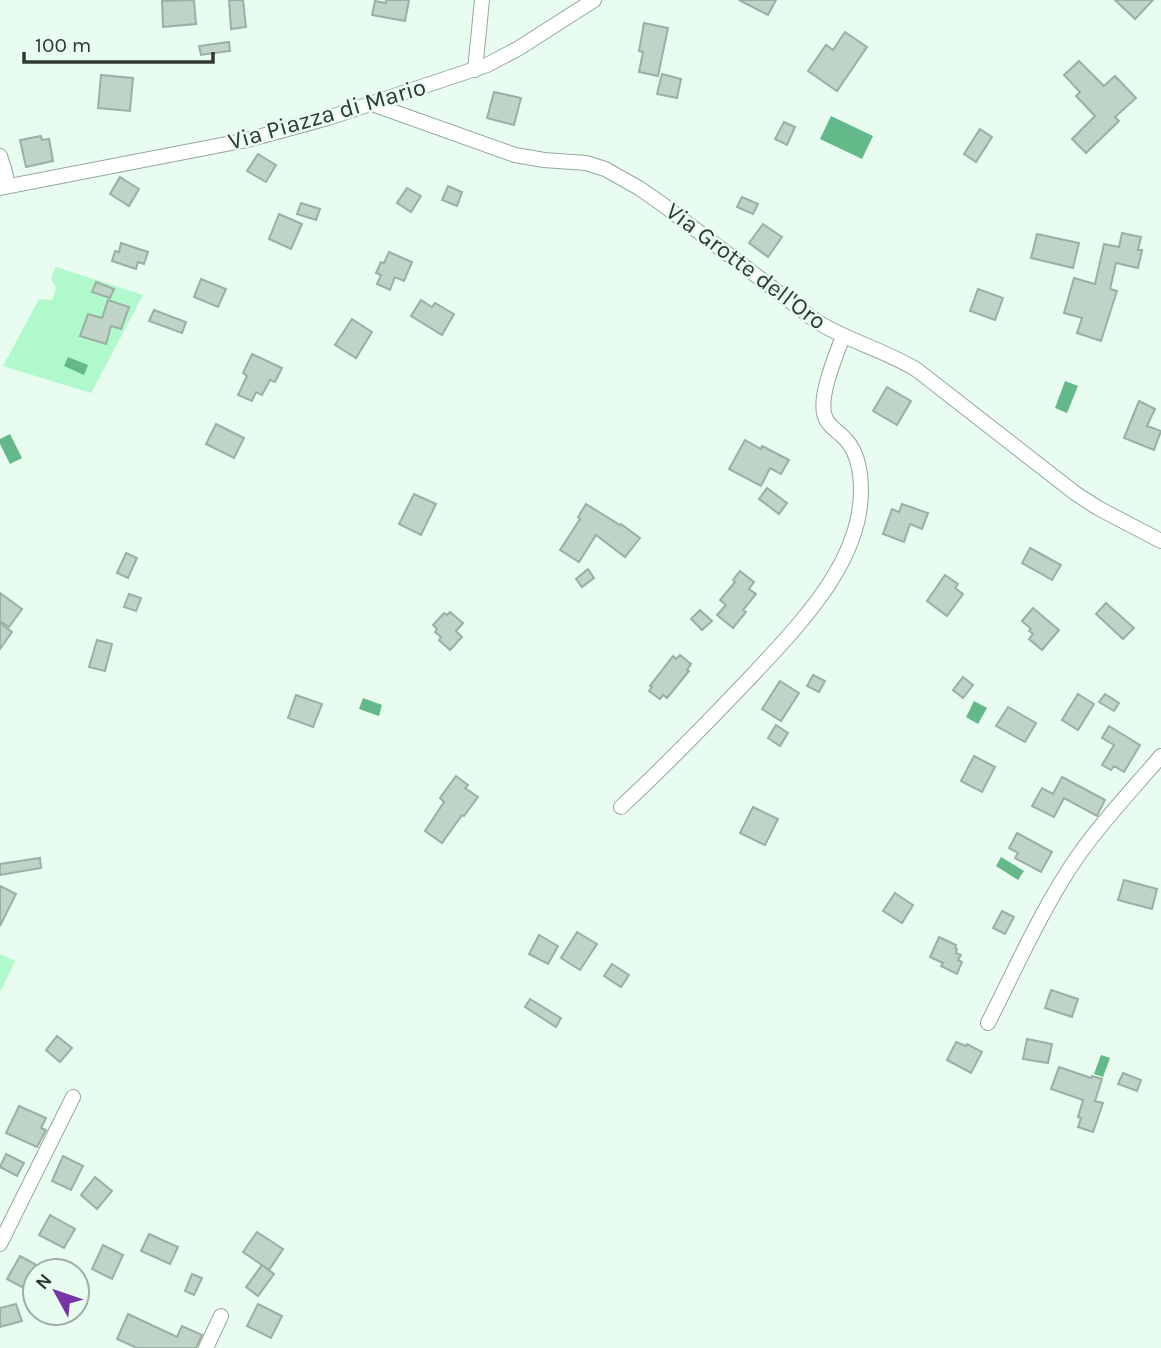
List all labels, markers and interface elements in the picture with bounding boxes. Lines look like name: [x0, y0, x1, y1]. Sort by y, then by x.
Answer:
scale bar: [24, 21, 214, 65]
text: 100 m: [35, 33, 92, 57]
street label: Via Piazza di Mario: [225, 72, 429, 156]
street label: Via Grotte dell'Oro: [660, 197, 832, 335]
north arrow: [21, 1257, 91, 1327]
text: N: [31, 1269, 57, 1294]

